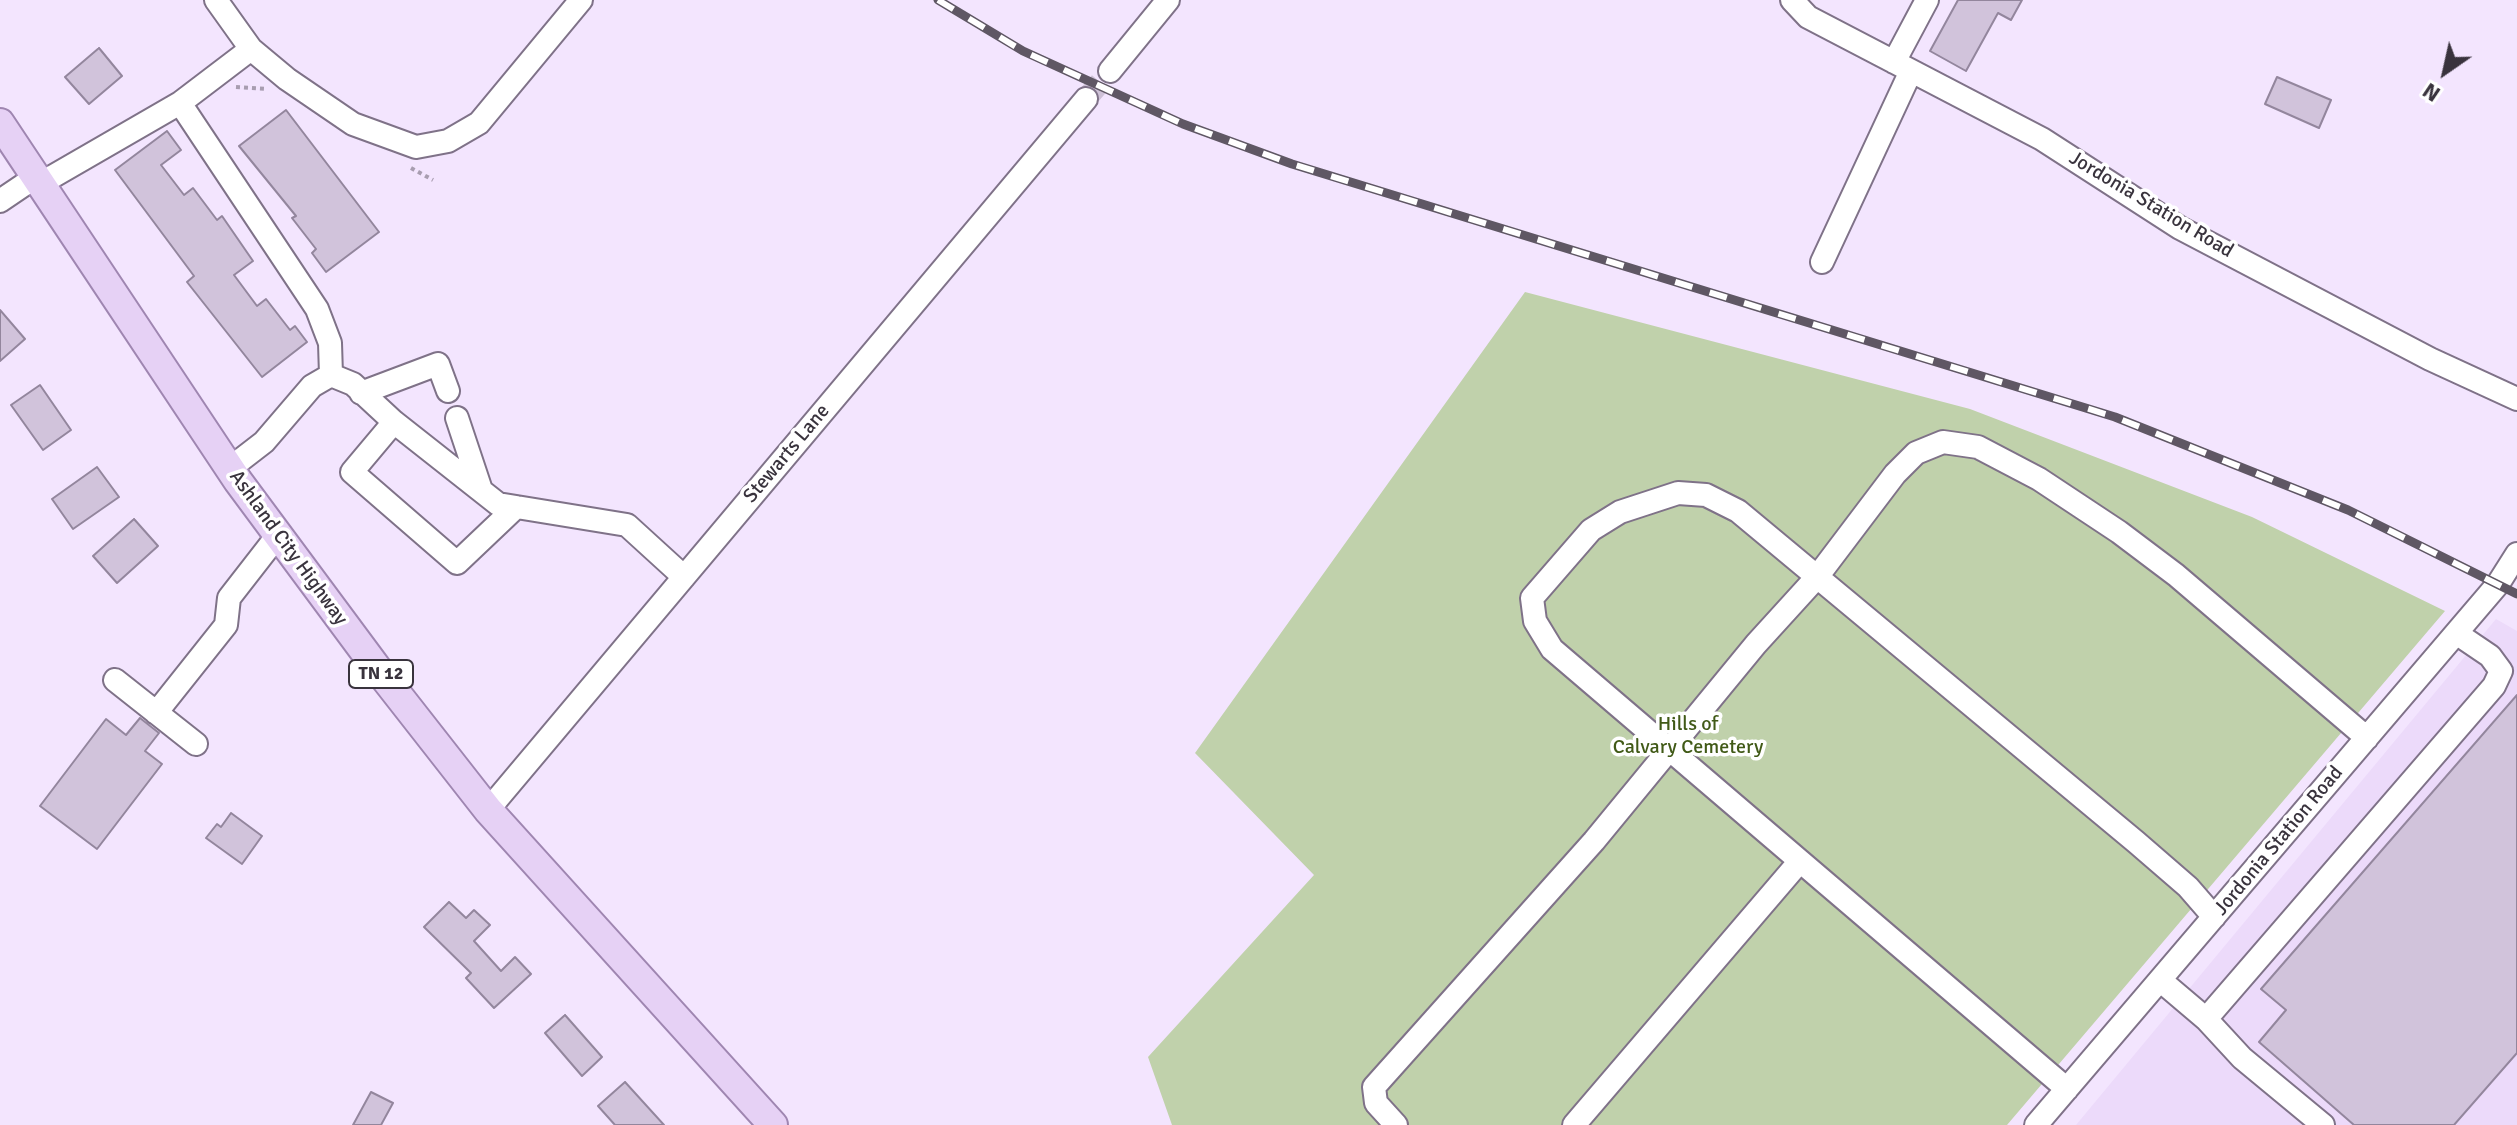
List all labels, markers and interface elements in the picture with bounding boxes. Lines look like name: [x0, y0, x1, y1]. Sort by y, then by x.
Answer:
north arrow: [2405, 32, 2485, 112]
text: N: [2417, 77, 2445, 108]
street label: Jordonia Station Road: [2064, 146, 2238, 264]
street label: Stewarts Lane: [739, 400, 835, 508]
street label: Ashland City Highway: [224, 466, 352, 630]
road number: TN 12: [349, 660, 413, 688]
park label: Hills of Calvary Cemetery: [1613, 713, 1763, 760]
street label: Jordonia Station Road: [2210, 761, 2348, 921]

